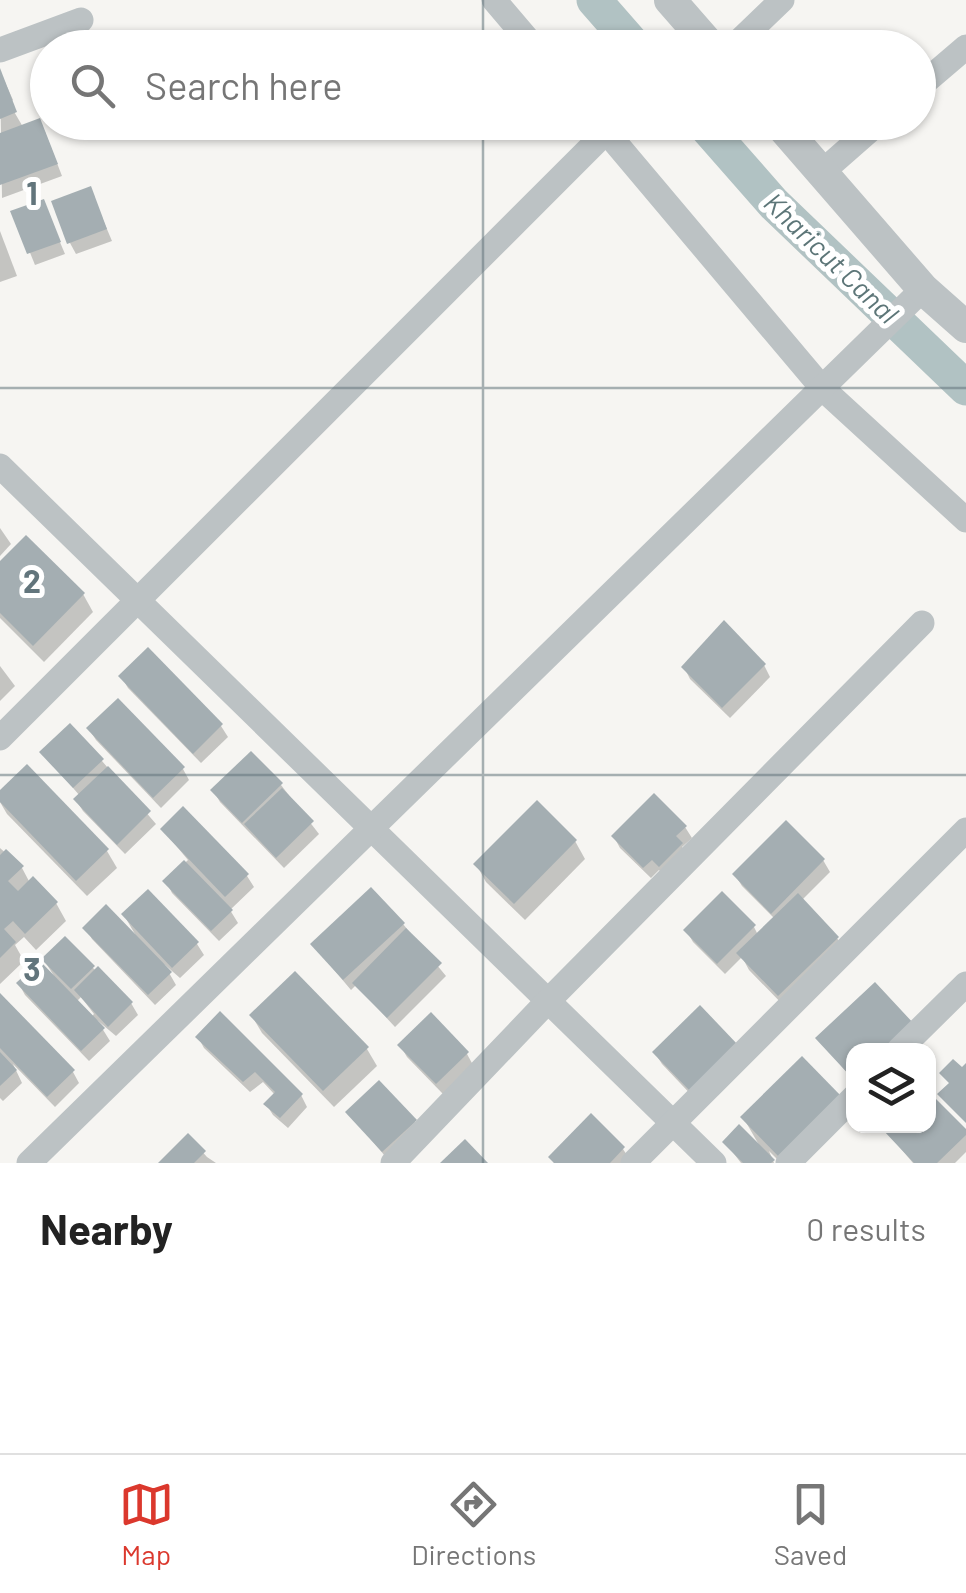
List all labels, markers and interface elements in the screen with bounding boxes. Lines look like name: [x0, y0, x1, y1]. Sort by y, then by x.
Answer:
search box: [30, 30, 936, 140]
icon: search: [65, 58, 120, 113]
text: Search here: [145, 62, 343, 108]
text: 1: [26, 173, 38, 211]
water label: Kharicut Canal: [757, 185, 906, 330]
text: 2: [23, 561, 41, 599]
text: 3: [23, 949, 41, 987]
map controls: [846, 1043, 936, 1133]
button: layers: [846, 1043, 936, 1133]
text: Nearby: [40, 1203, 173, 1253]
text: 0 results: [806, 1209, 926, 1247]
tab: Map: [119, 1477, 174, 1571]
tab: Directions: [411, 1477, 536, 1571]
tab: Saved: [774, 1477, 847, 1571]

